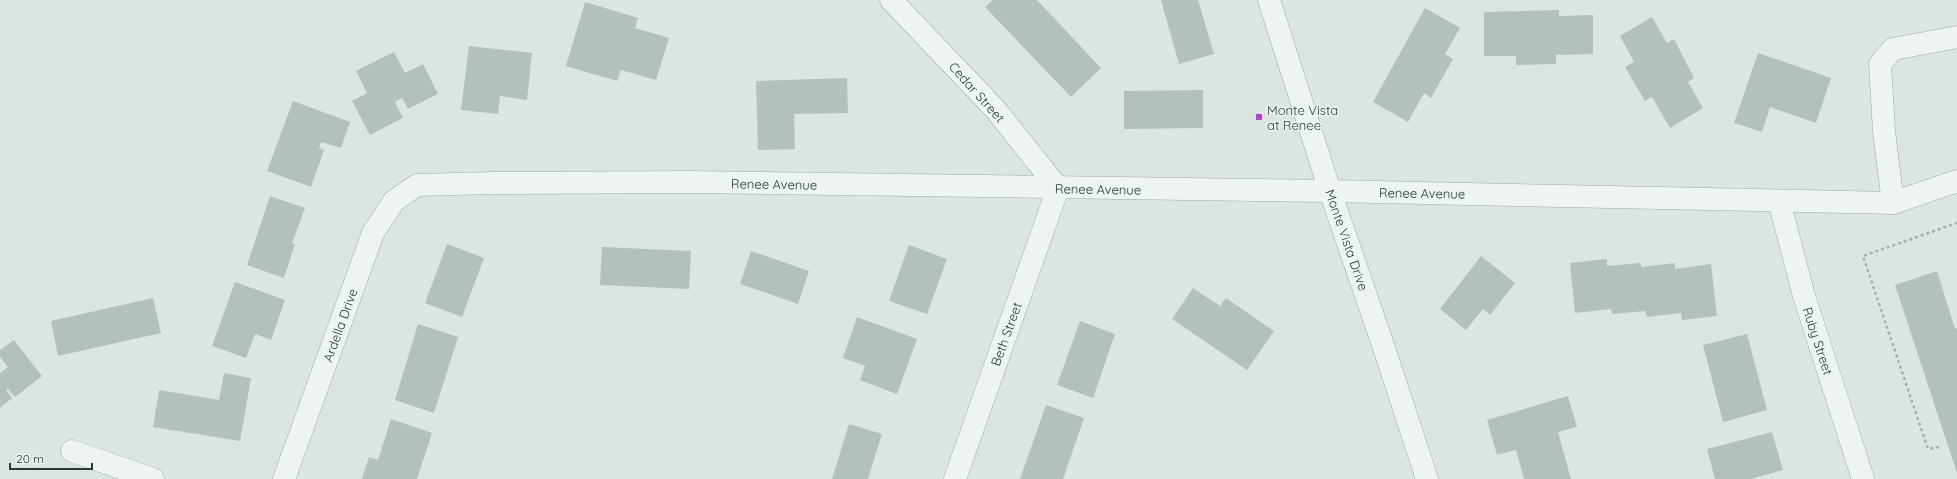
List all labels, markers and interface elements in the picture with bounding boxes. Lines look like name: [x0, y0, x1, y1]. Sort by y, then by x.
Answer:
street label: Cedar Street: [946, 59, 1008, 125]
place label: Monte Vista at Renee: [1267, 102, 1338, 133]
marker: Monte Vista at Renee: [1254, 112, 1264, 122]
street label: Renee Avenue: [731, 175, 817, 193]
street label: Renee Avenue: [1055, 180, 1141, 198]
street label: Renee Avenue: [1379, 184, 1465, 202]
street label: Monte Vista Drive: [1322, 187, 1372, 293]
street label: Ardella Drive: [319, 286, 361, 364]
street label: Beth Street: [987, 300, 1025, 368]
street label: Ruby Street: [1800, 305, 1836, 377]
scale bar: [10, 445, 92, 471]
text: 20 m: [16, 451, 44, 466]

